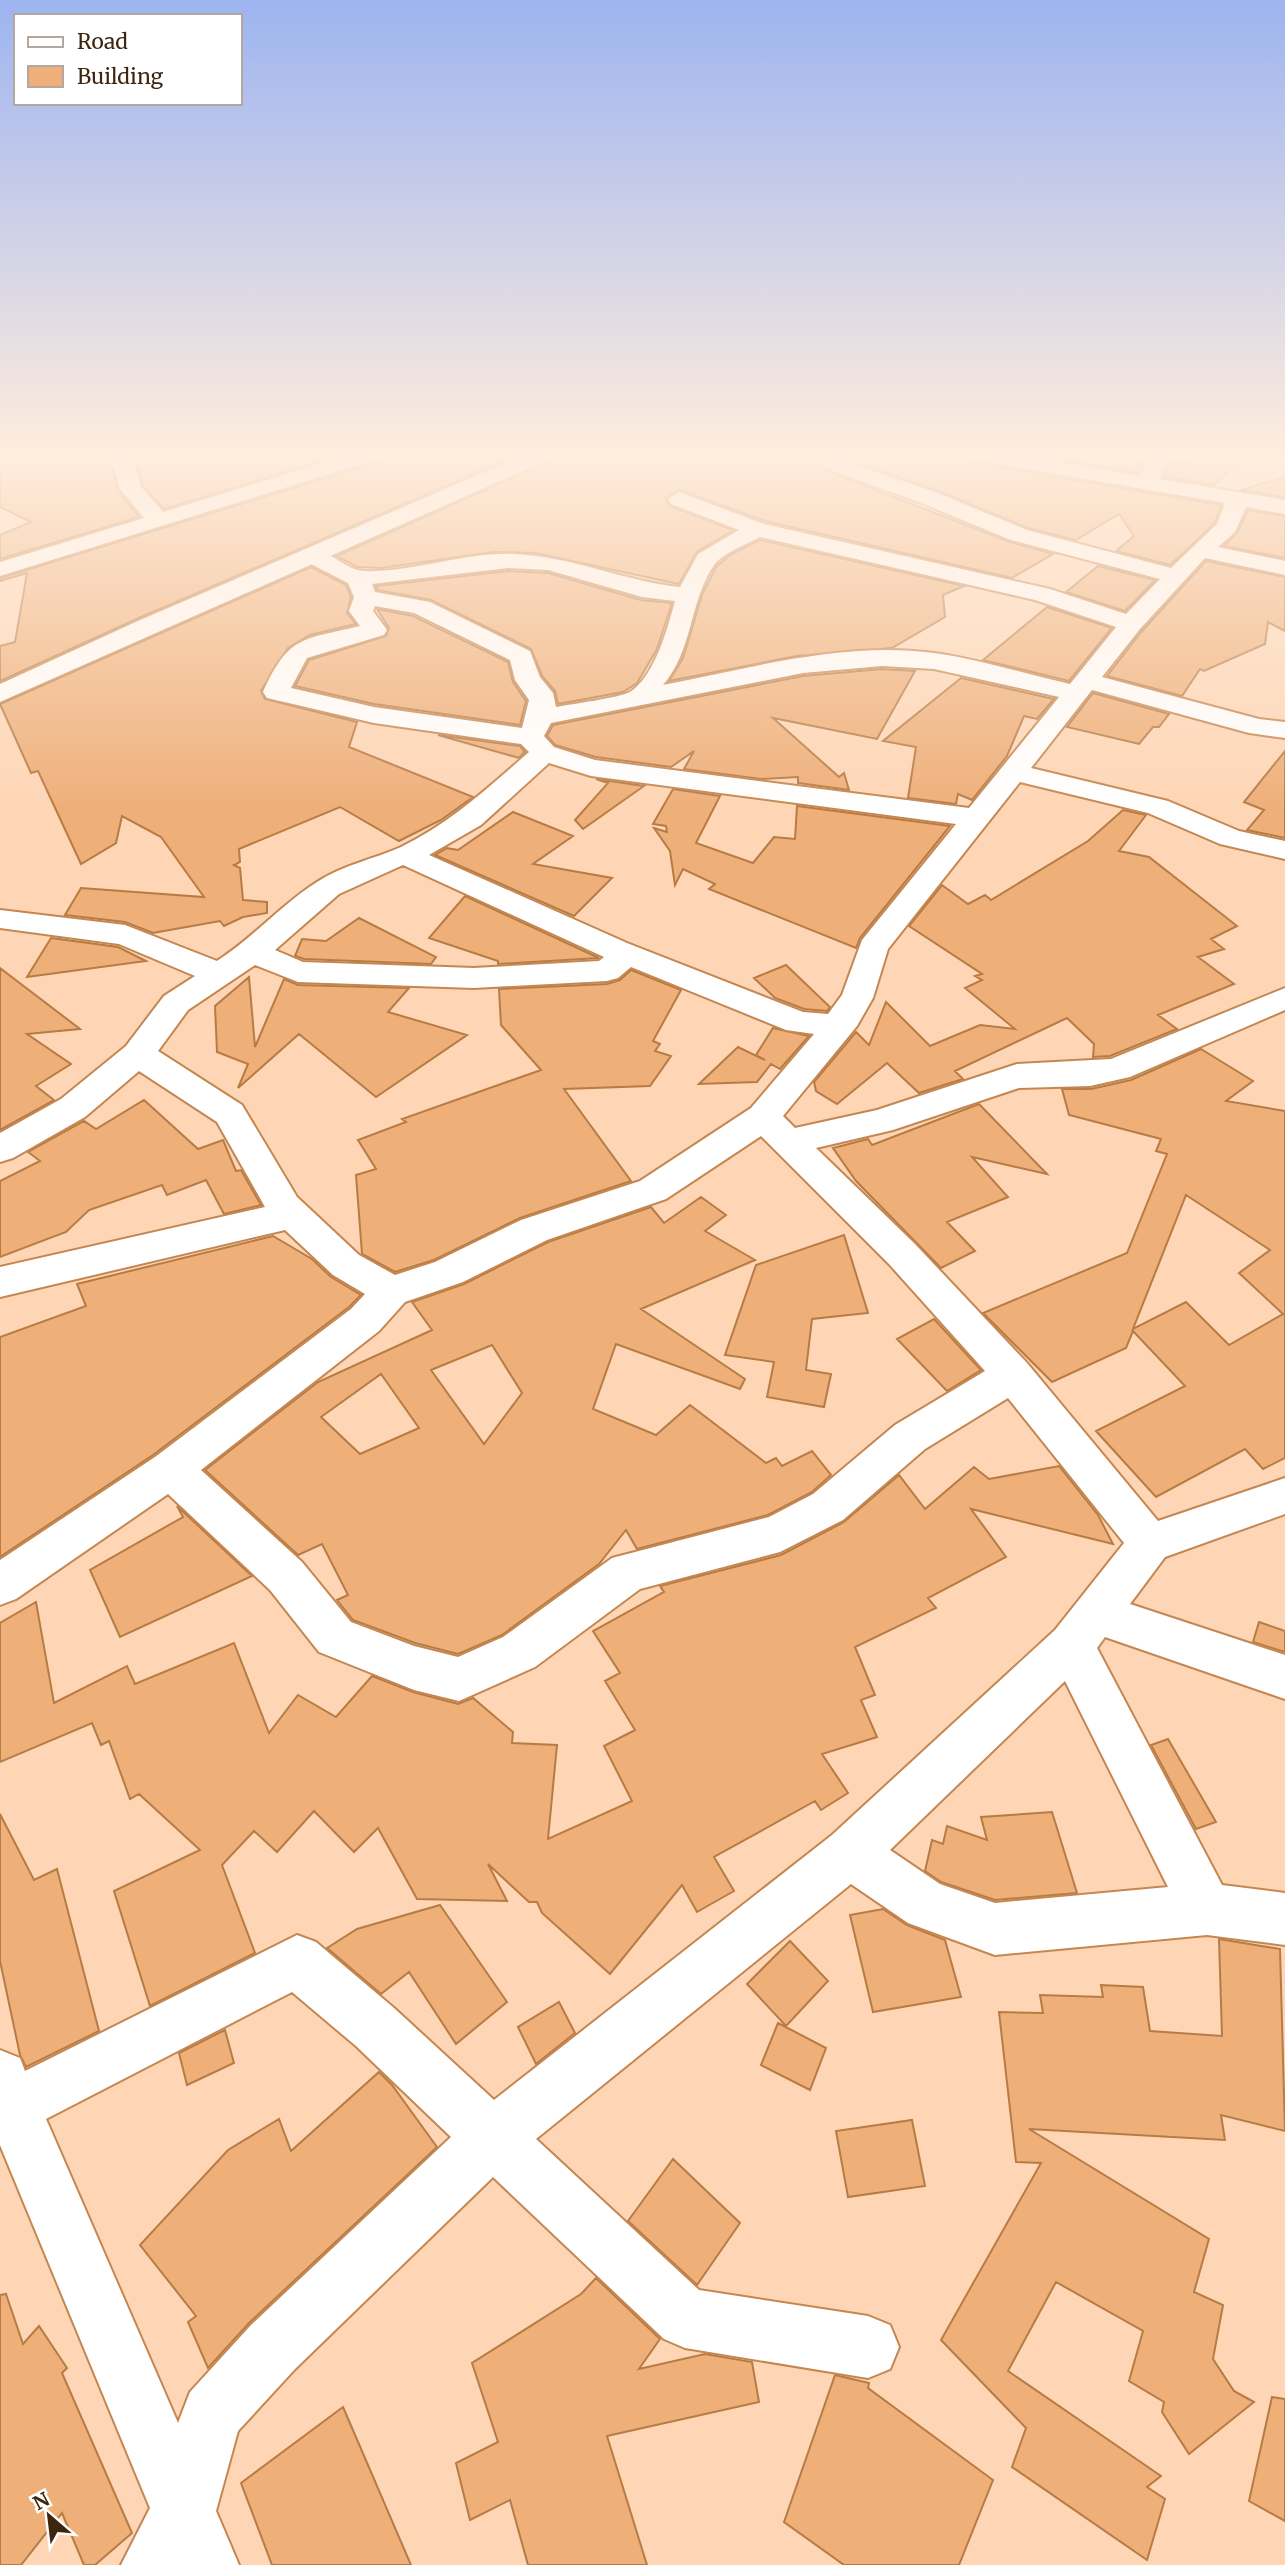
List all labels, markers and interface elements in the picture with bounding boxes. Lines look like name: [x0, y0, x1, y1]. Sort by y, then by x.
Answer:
legend: [14, 14, 242, 105]
text: Road: [77, 28, 128, 55]
text: Building: [77, 63, 164, 90]
north arrow: [14, 2481, 84, 2551]
text: N: [29, 2487, 53, 2515]

